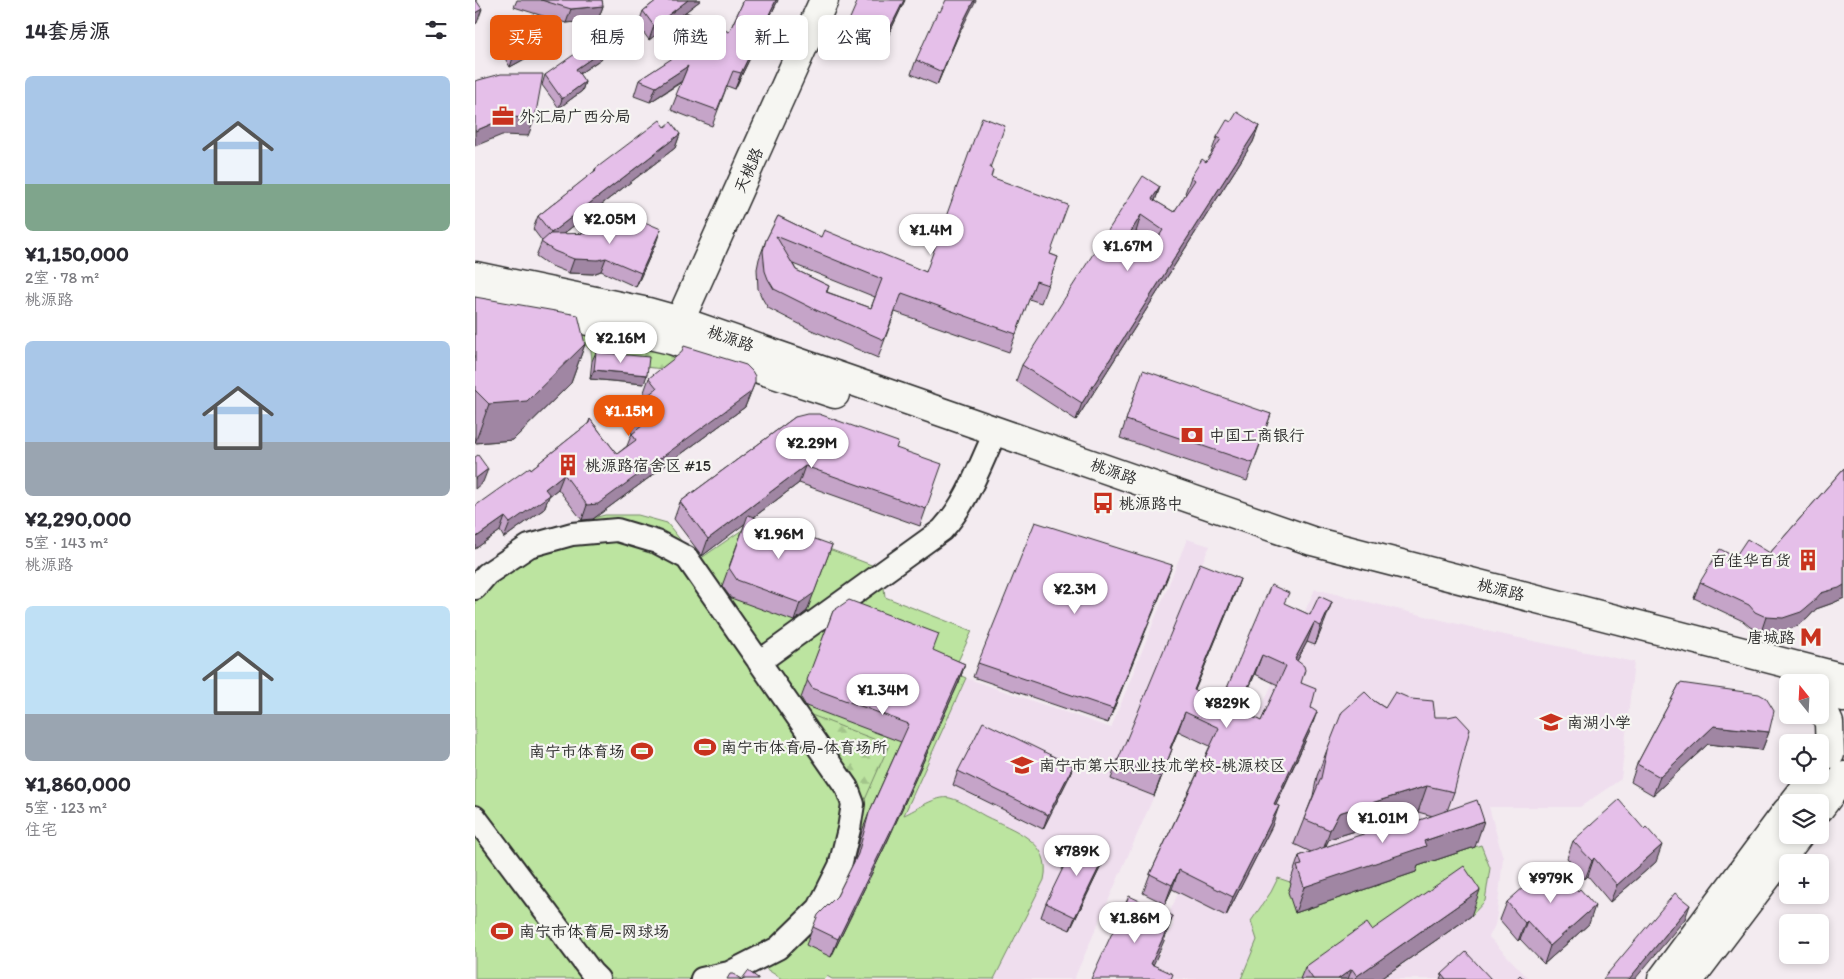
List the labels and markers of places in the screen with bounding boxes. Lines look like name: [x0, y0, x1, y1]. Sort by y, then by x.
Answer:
office icon: 外汇局广西分局: [490, 103, 516, 129]
place label: 外汇局广西分局: [519, 107, 631, 126]
pin: ¥2.05M: [569, 202, 651, 245]
pin: ¥1.4M: [896, 214, 966, 256]
pin: ¥1.67M: [1087, 230, 1169, 272]
pin: ¥2.16M: [580, 322, 662, 364]
pin: ¥1.15M: [588, 394, 670, 437]
bank icon: 中国工商银行: [1179, 422, 1205, 448]
pin: ¥2.29M: [771, 426, 853, 469]
place label: 中国工商银行: [1209, 426, 1305, 445]
building icon: 桃源路宿舍区 #15: [555, 452, 581, 478]
place label: 桃源路宿舍区 #15: [585, 456, 711, 475]
bus stop icon: 桃源路中: [1090, 490, 1116, 516]
place label: 桃源路中: [1119, 494, 1183, 513]
pin: ¥1.96M: [738, 518, 820, 560]
building icon: 百佳华百货: [1795, 547, 1821, 573]
place label: 百佳华百货: [1711, 551, 1791, 570]
pin: ¥2.3M: [1040, 572, 1110, 615]
metro station icon: 唐城路: [1798, 624, 1824, 650]
place label: 唐城路: [1747, 628, 1795, 647]
pin: ¥1.34M: [842, 674, 924, 716]
pin: ¥829K: [1192, 686, 1262, 729]
school or university icon: 南湖小学: [1538, 709, 1564, 735]
place label: 南湖小学: [1567, 713, 1631, 732]
sports icon: 南宁市体育局-体育场所: [692, 734, 718, 760]
sports icon: 南宁市体育场: [629, 738, 655, 764]
place label: 南宁市体育局-体育场所: [721, 738, 887, 757]
place label: 南宁市体育场: [529, 742, 625, 761]
school or university icon: 南宁市第六职业技术学校-桃源校区: [1009, 752, 1035, 778]
place label: 南宁市第六职业技术学校-桃源校区: [1039, 756, 1285, 775]
pin: ¥1.01M: [1342, 802, 1424, 844]
pin: ¥789K: [1042, 834, 1112, 877]
pin: ¥979K: [1516, 862, 1586, 904]
pin: ¥1.86M: [1094, 902, 1176, 944]
sports icon: 南宁市体育局-网球场: [489, 918, 515, 944]
place label: 南宁市体育局-网球场: [519, 922, 669, 941]

